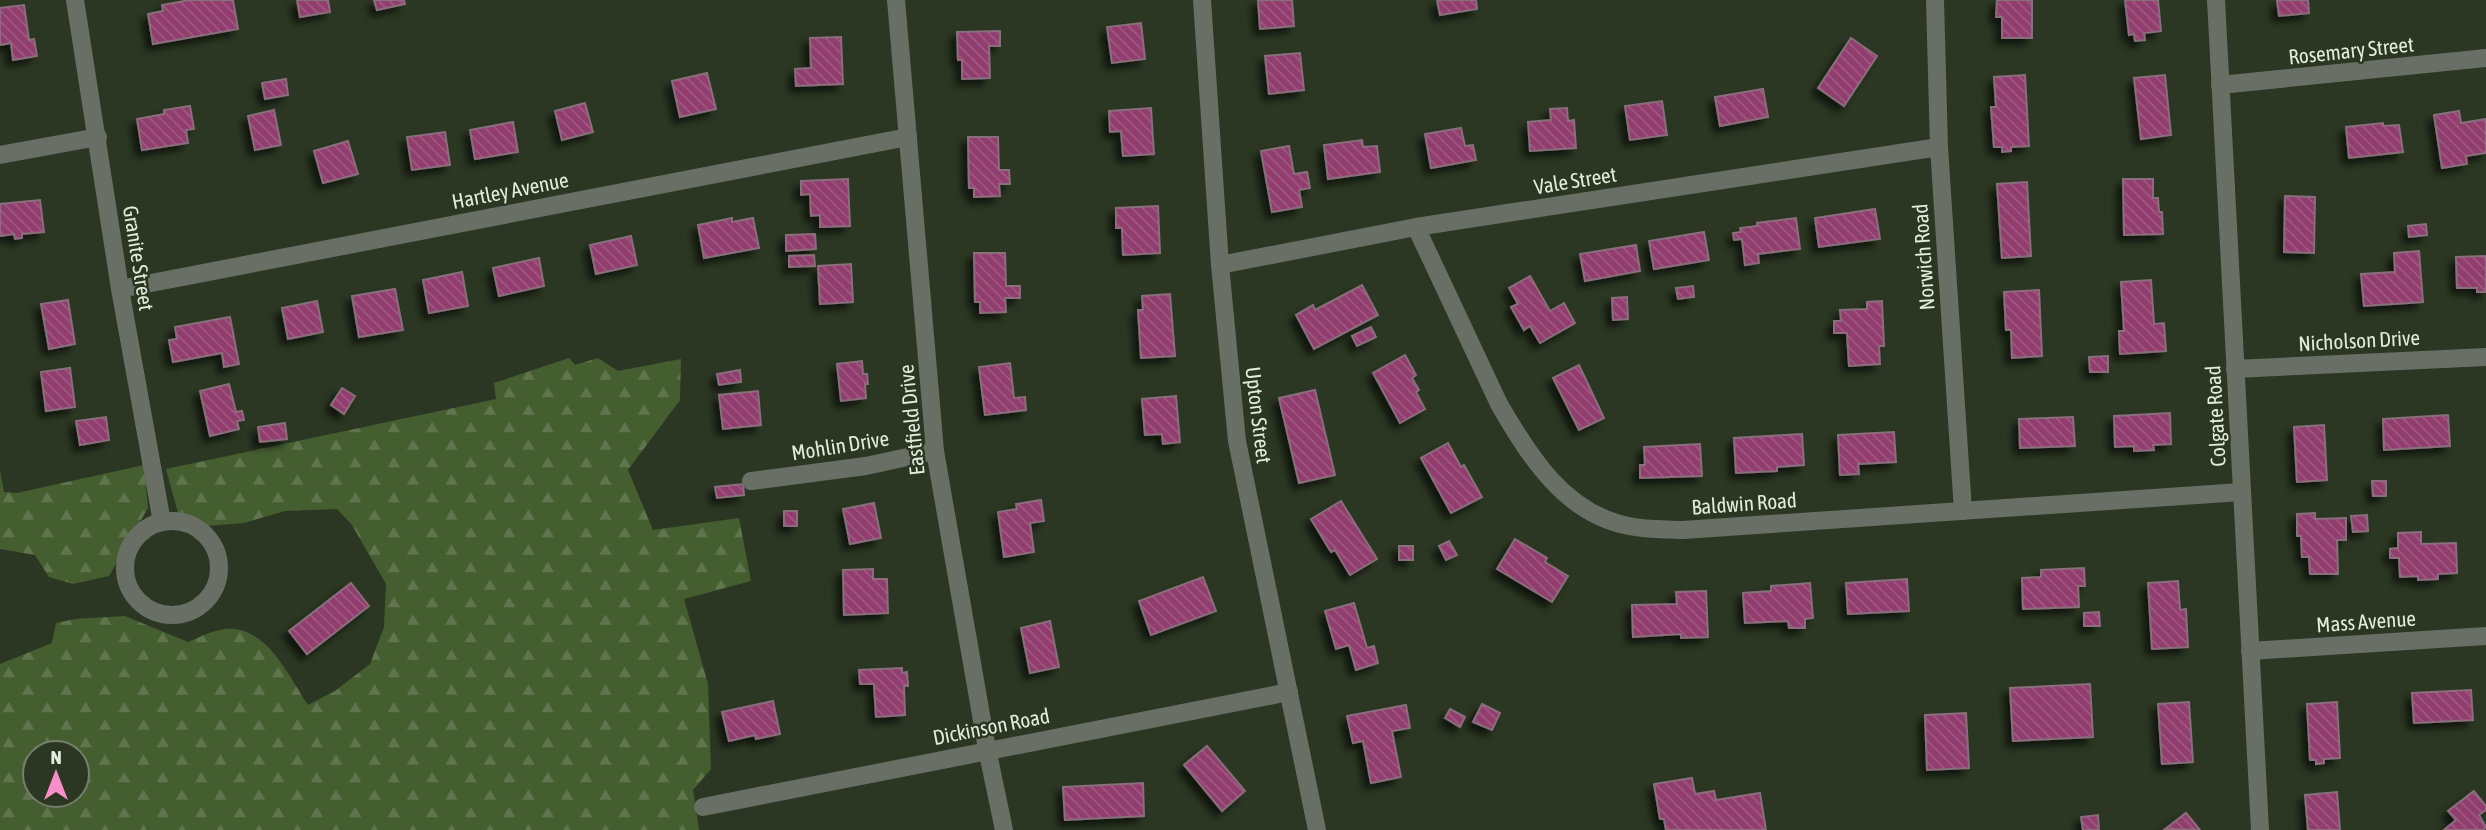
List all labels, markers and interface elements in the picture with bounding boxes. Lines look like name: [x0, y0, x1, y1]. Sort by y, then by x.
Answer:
street label: Rosemary Street: [2287, 31, 2415, 69]
street label: Vale Street: [1532, 162, 1618, 198]
street label: Hartley Avenue: [450, 167, 570, 213]
street label: Norwich Road: [1907, 203, 1939, 311]
street label: Granite Street: [119, 204, 159, 312]
street label: Nicholson Drive: [2298, 325, 2420, 355]
street label: Eastfield Drive: [893, 363, 929, 477]
street label: Upton Street: [1241, 365, 1277, 465]
street label: Colgate Road: [2200, 365, 2230, 467]
street label: Mohlin Drive: [790, 425, 890, 465]
street label: Baldwin Road: [1691, 487, 1797, 519]
street label: Mass Avenue: [2315, 606, 2417, 636]
street label: Dickinson Road: [931, 703, 1051, 749]
north arrow: [21, 739, 91, 809]
text: N: [50, 746, 62, 768]

